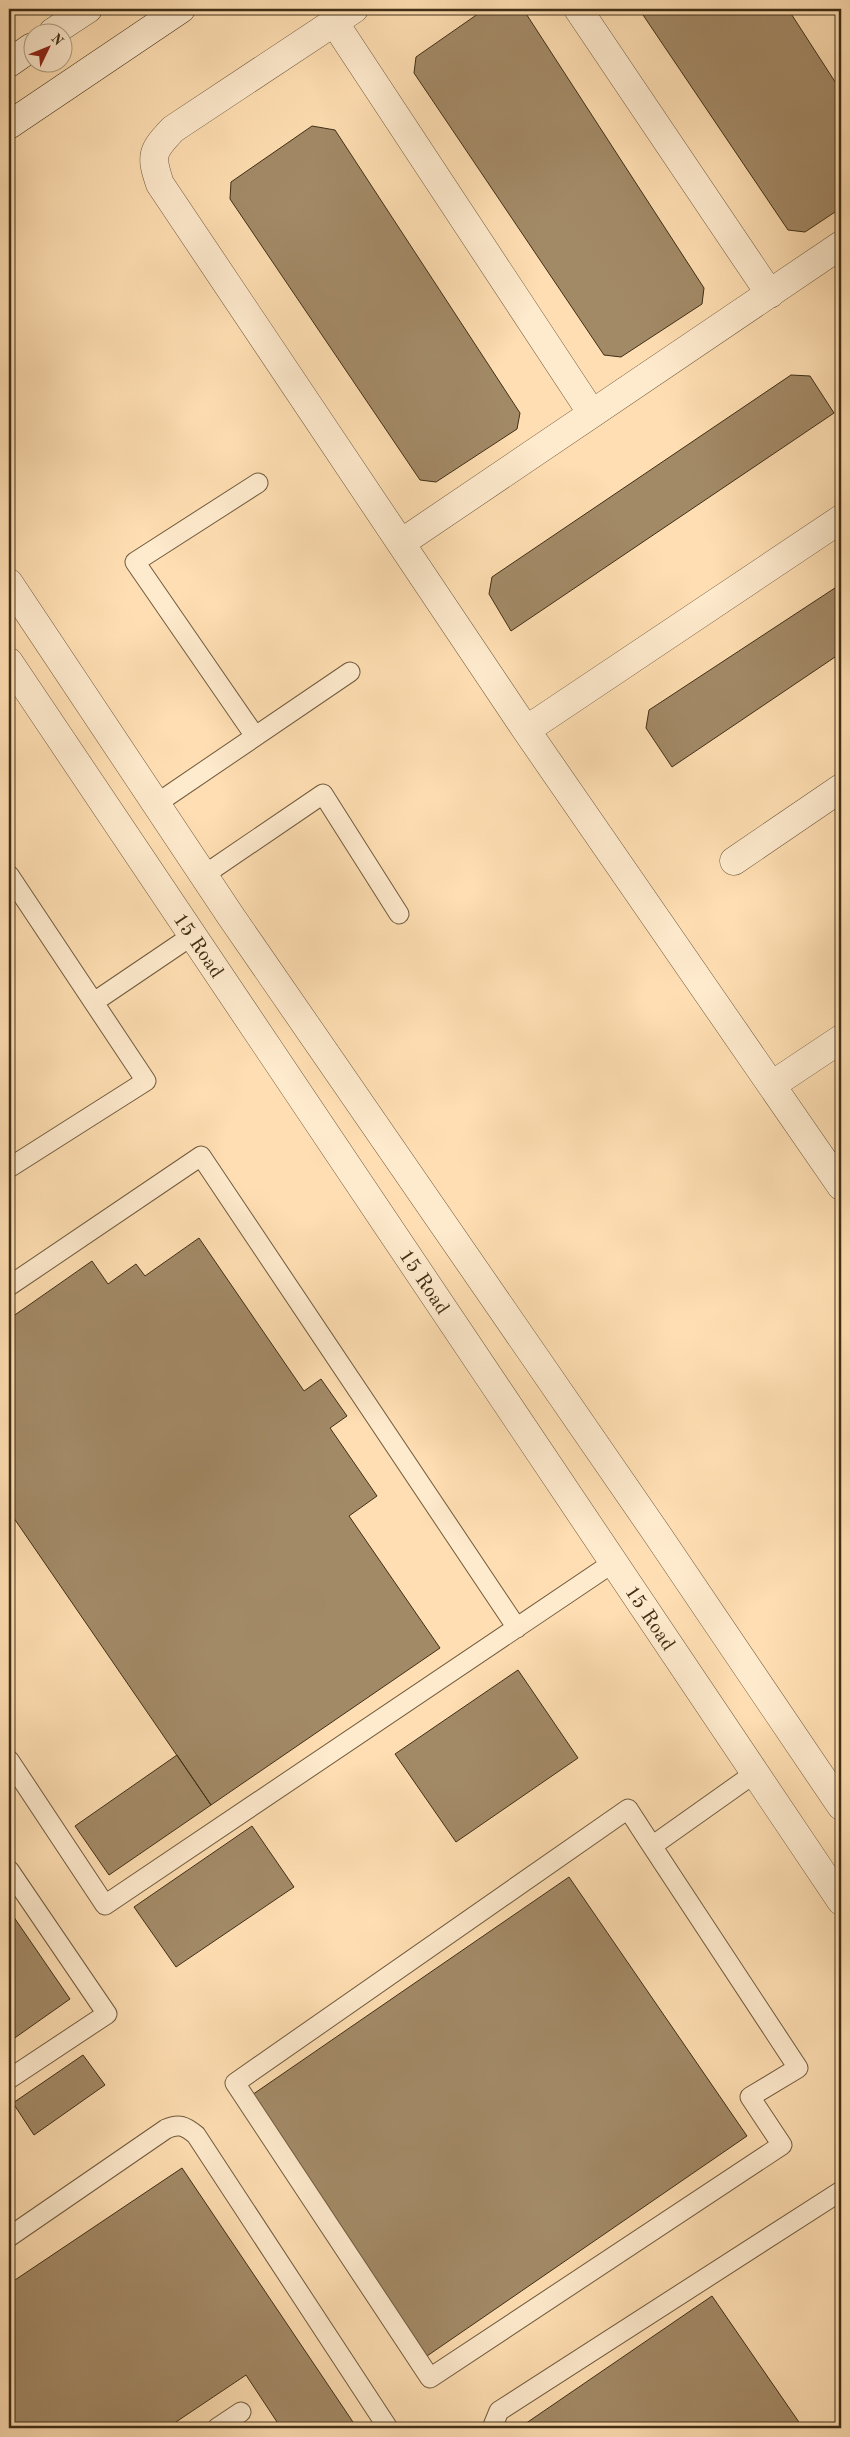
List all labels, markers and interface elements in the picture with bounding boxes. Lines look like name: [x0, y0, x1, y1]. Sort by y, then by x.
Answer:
north arrow: [22, 22, 72, 72]
text: N: [48, 31, 66, 49]
street label: 15 Road: [169, 910, 226, 982]
street label: 15 Road: [394, 1246, 452, 1318]
street label: 15 Road: [620, 1583, 678, 1655]

